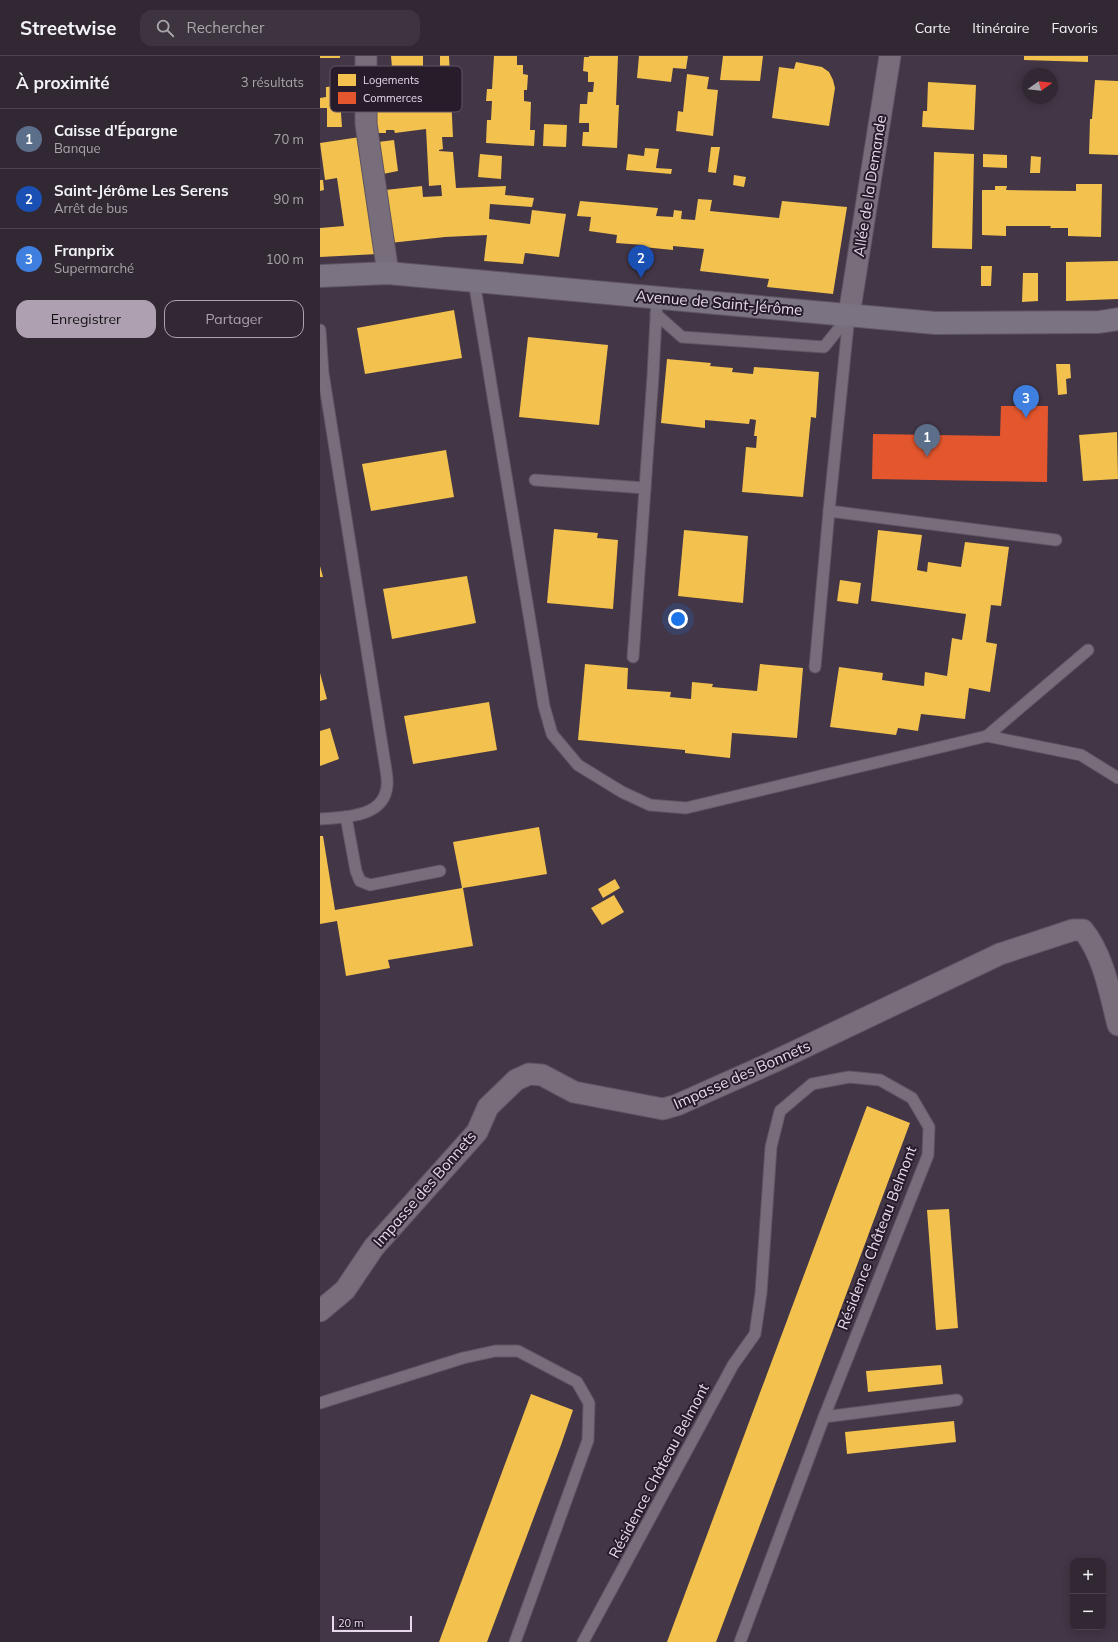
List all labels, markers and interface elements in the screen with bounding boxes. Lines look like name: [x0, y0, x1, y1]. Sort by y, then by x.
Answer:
search box: [140, 10, 420, 46]
text: Streetwise: [20, 16, 116, 40]
icon: search: [154, 17, 176, 39]
text: Rechercher: [186, 18, 264, 37]
text: Carte: [915, 19, 950, 37]
text: Itinéraire: [972, 19, 1029, 37]
text: Favoris: [1051, 19, 1098, 37]
legend: [330, 66, 462, 112]
north arrow: [1022, 68, 1058, 104]
text: À proximité: [16, 72, 110, 93]
text: Logements: [363, 73, 419, 87]
text: 3 résultats: [241, 74, 304, 90]
text: Commerces: [363, 91, 422, 105]
street label: Allée de la Demande: [849, 114, 890, 258]
text: Caisse d'Épargne: [54, 121, 177, 140]
text: 1: [25, 131, 33, 147]
text: 70 m: [274, 131, 304, 147]
text: Banque: [54, 140, 101, 156]
text: Saint-Jérôme Les Serens: [54, 181, 228, 200]
text: 2: [25, 191, 33, 207]
text: 90 m: [274, 191, 304, 207]
text: Arrêt de bus: [54, 200, 128, 216]
text: Franprix: [54, 241, 114, 260]
pin: 2: [628, 245, 654, 278]
text: 3: [25, 251, 33, 267]
text: 100 m: [266, 251, 304, 267]
text: Supermarché: [54, 260, 134, 276]
street label: Avenue de Saint-Jérôme: [635, 286, 803, 319]
button: Enregistrer: [16, 300, 156, 338]
button: Partager: [164, 300, 304, 338]
pin: 3: [1013, 385, 1039, 418]
pin: 1: [914, 424, 940, 457]
your location: [668, 609, 688, 629]
street label: Impasse des Bonnets: [670, 1036, 813, 1113]
street label: Impasse des Bonnets: [369, 1127, 480, 1251]
street label: Résidence Château Belmont: [833, 1143, 920, 1332]
street label: Résidence Château Belmont: [604, 1380, 713, 1561]
map controls: [1070, 1558, 1106, 1630]
button: +: [1070, 1558, 1106, 1594]
button: −: [1070, 1594, 1106, 1630]
scale bar: [332, 1614, 412, 1633]
text: 20 m: [338, 1616, 364, 1630]

